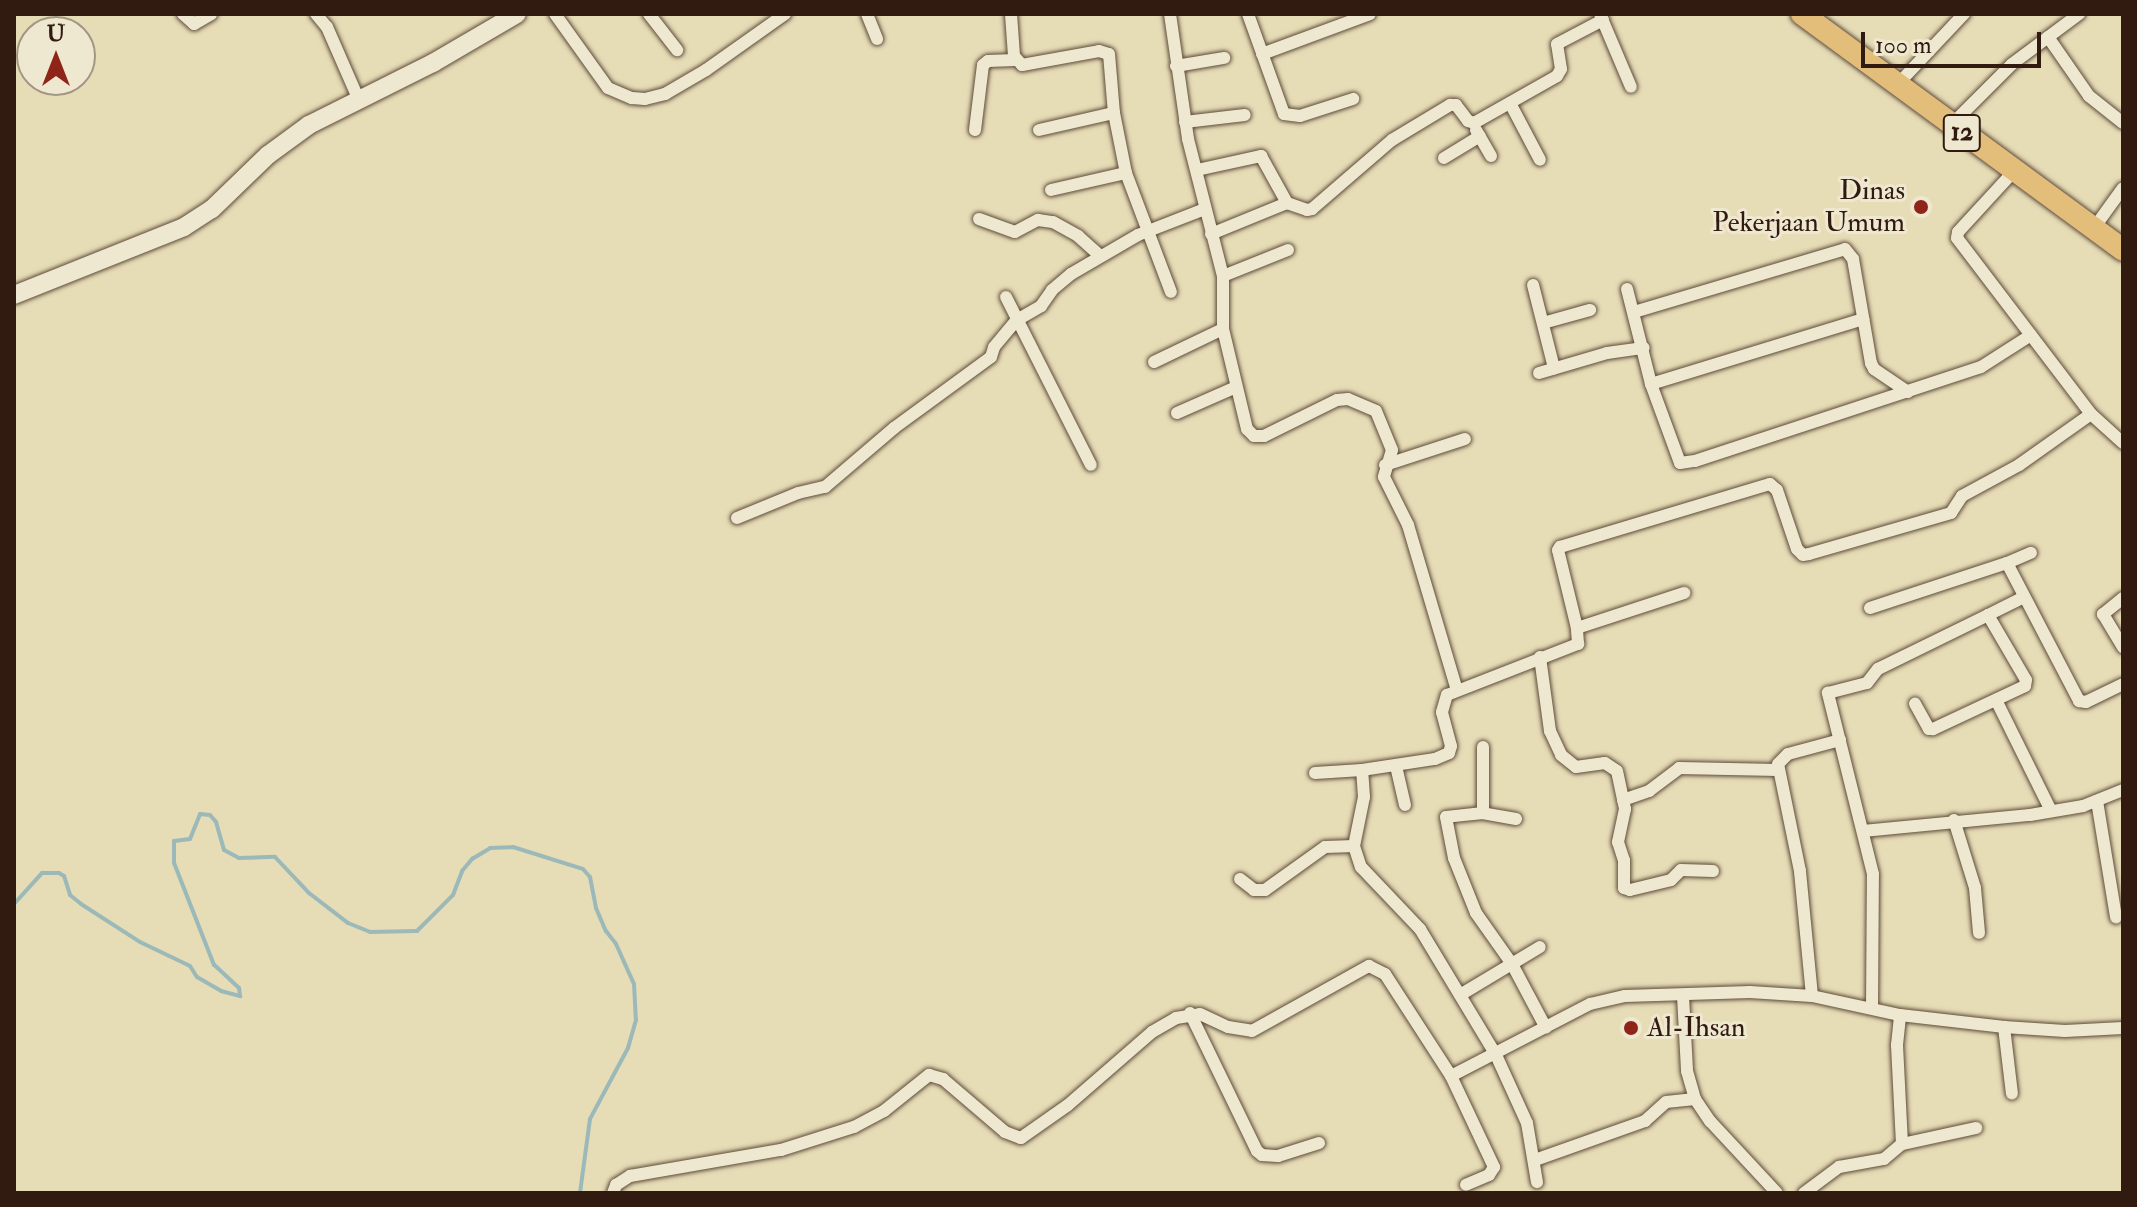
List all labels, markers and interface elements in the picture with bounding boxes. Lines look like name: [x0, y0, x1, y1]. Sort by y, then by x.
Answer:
north arrow: [16, 16, 96, 96]
scale bar: [1865, 16, 2045, 66]
text: U: [47, 20, 65, 48]
text: 100 m: [1875, 30, 1932, 61]
road number: 12: [1942, 111, 1982, 155]
place label: Dinas Pekerjaan Umum: [1712, 174, 1905, 240]
marker: Dinas Pekerjaan Umum: [1912, 198, 1930, 216]
place label: Al-Ihsan: [1647, 1011, 1745, 1045]
marker: Al-Ihsan: [1622, 1019, 1640, 1037]

